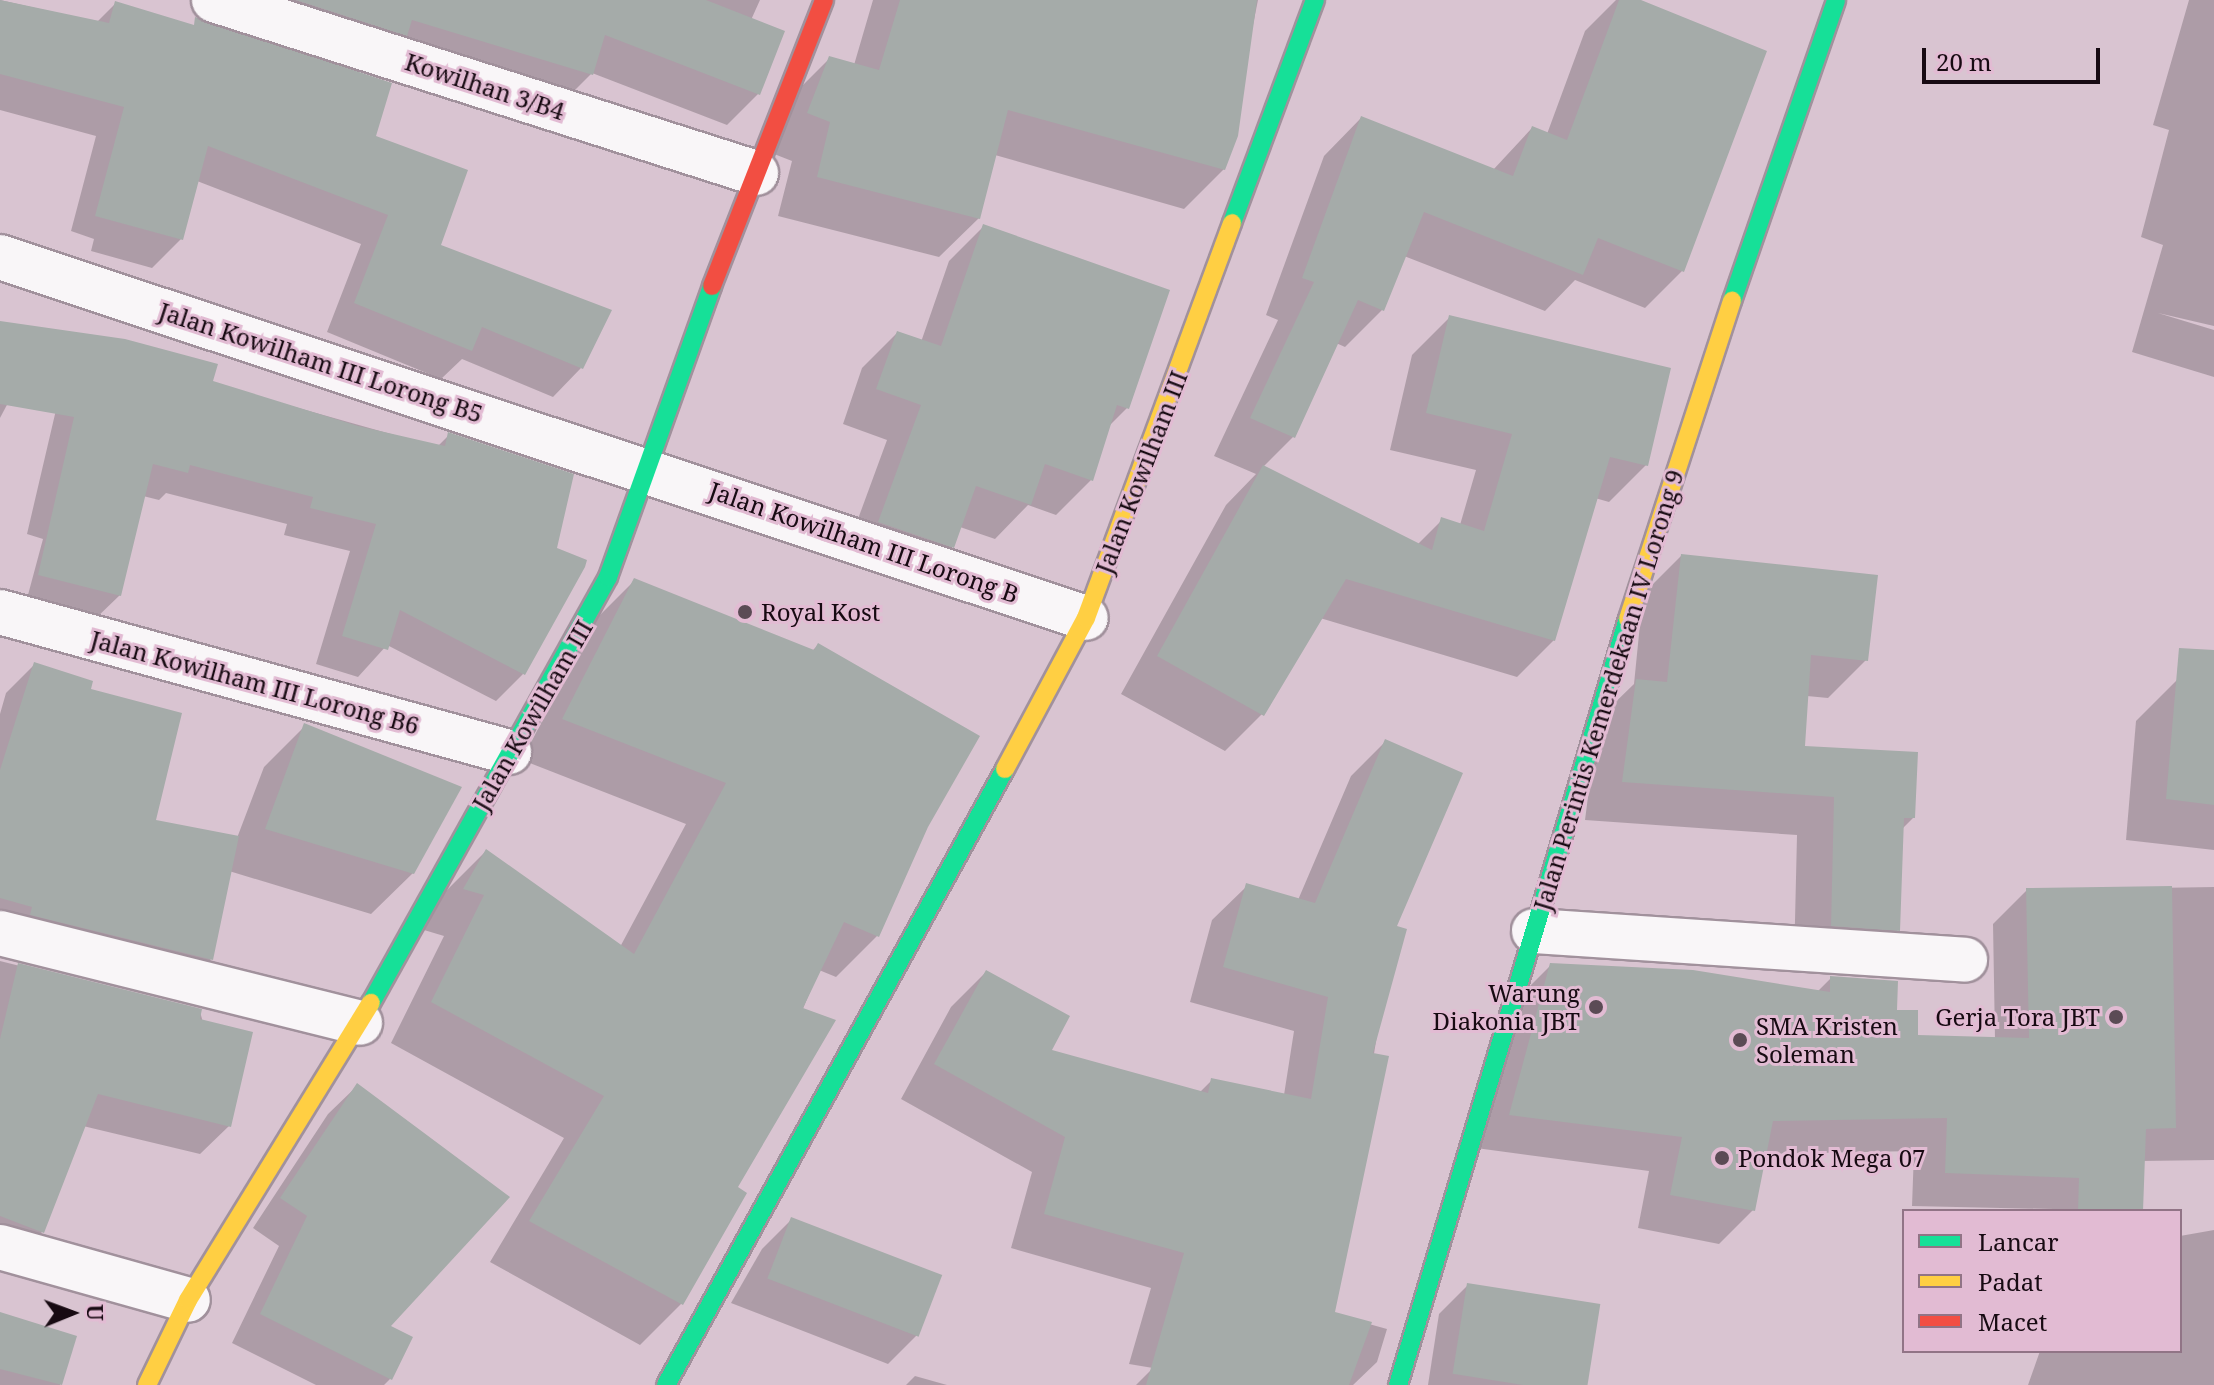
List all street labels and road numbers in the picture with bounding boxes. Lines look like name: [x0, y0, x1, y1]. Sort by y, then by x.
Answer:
street label: Kowilhan 3/B4: [402, 47, 568, 125]
street label: Jalan Kowilham III Lorong B5: [155, 296, 487, 428]
street label: Jalan Kowilham III: [1089, 367, 1193, 577]
street label: Jalan Perintis Kemerdekaan IV Lorong 9: [1527, 466, 1689, 914]
street label: Jalan Kowilham III Lorong B: [706, 475, 1022, 609]
street label: Jalan Kowilham III: [466, 615, 598, 815]
street label: Jalan Kowilham III Lorong B6: [88, 624, 422, 740]

